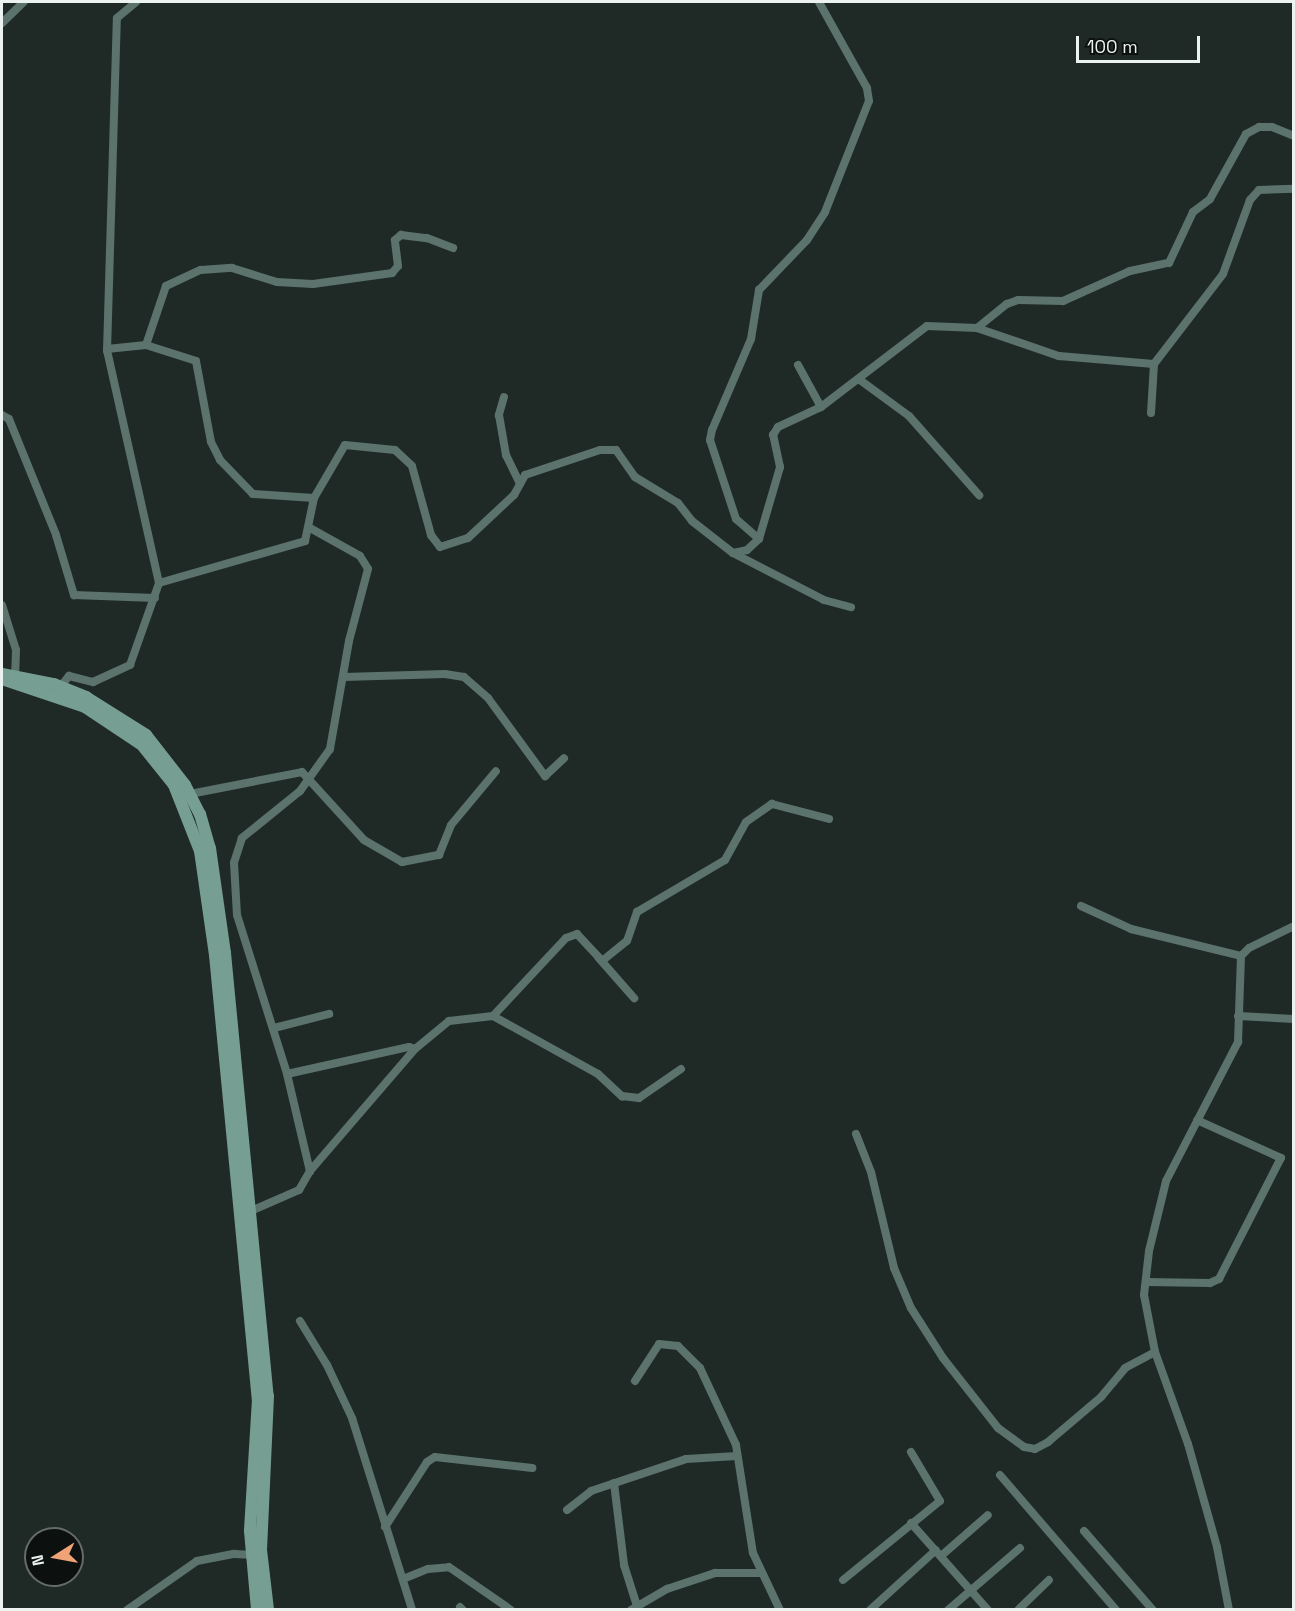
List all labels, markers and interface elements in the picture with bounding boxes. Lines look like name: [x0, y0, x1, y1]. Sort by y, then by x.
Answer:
scale bar: [1079, 24, 1204, 62]
text: 100 m: [1087, 35, 1138, 58]
north arrow: [24, 1527, 84, 1587]
text: N: [26, 1553, 49, 1567]

